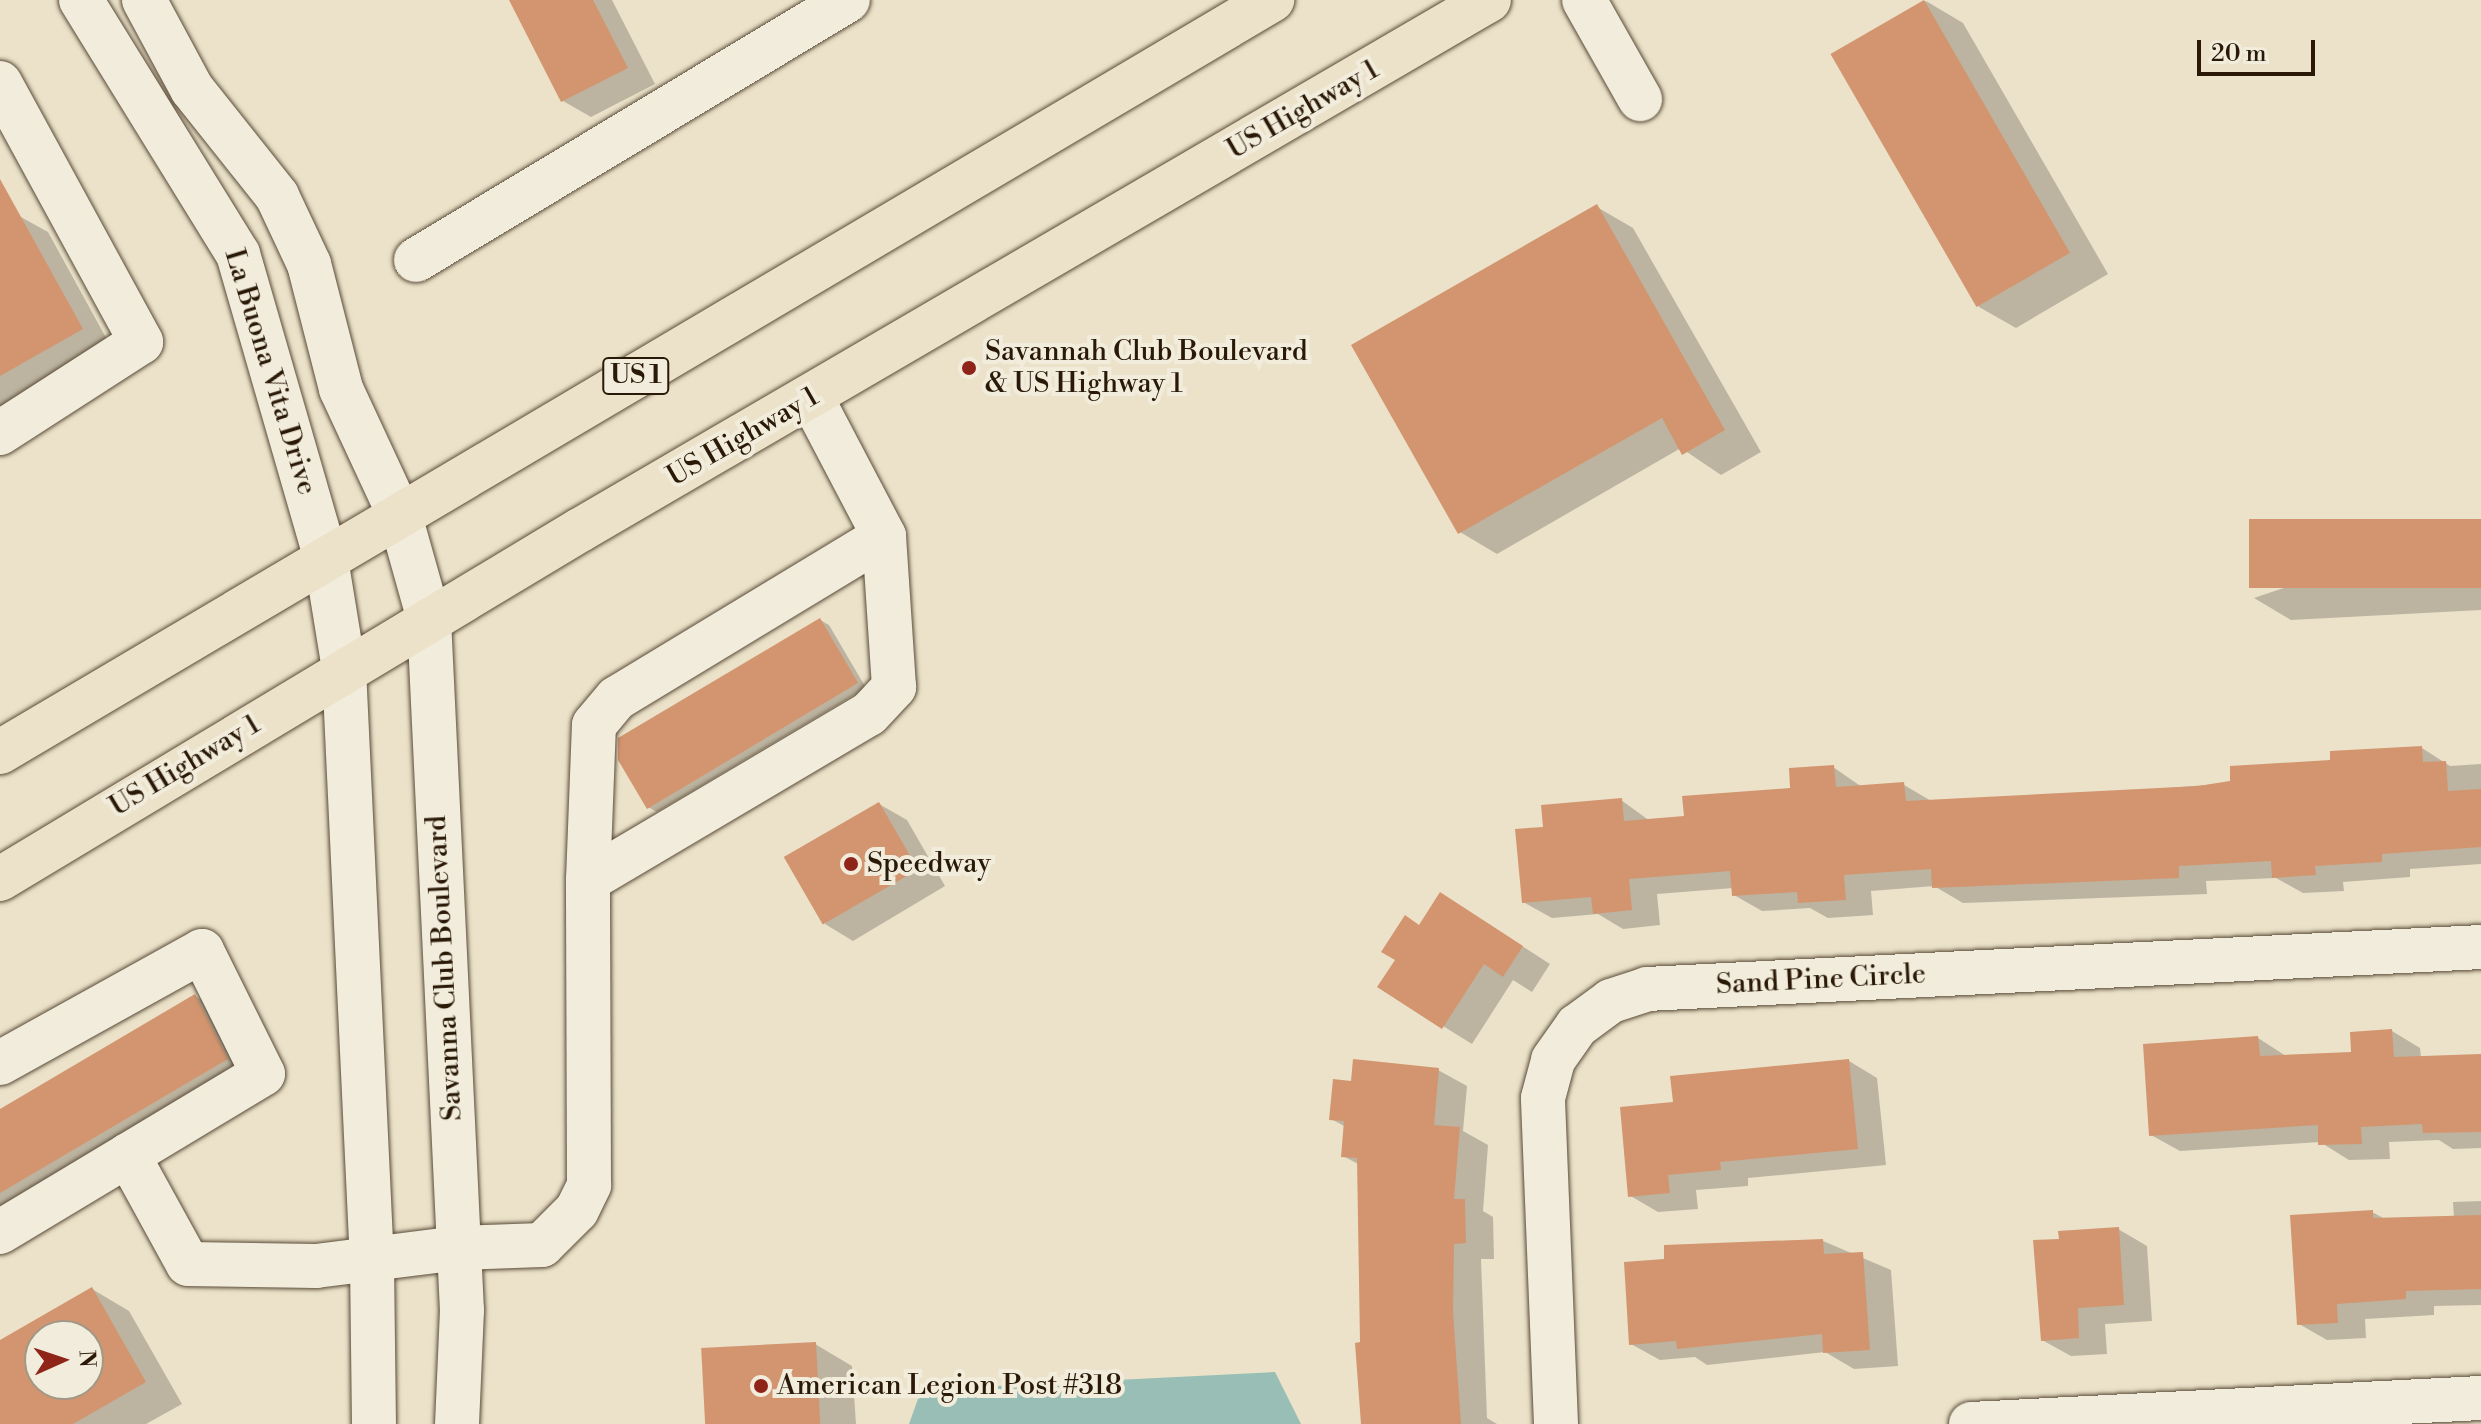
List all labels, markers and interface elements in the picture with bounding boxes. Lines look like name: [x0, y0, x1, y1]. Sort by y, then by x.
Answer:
scale bar: [2201, 24, 2319, 74]
text: 20 m: [2211, 39, 2267, 69]
street label: US Highway 1: [1221, 53, 1385, 167]
street label: La Buona Vita Drive: [217, 245, 323, 499]
place label: Savannah Club Boulevard & US Highway 1: [985, 335, 1308, 401]
road number: US 1: [602, 354, 670, 398]
marker: Savannah Club Boulevard & US Highway 1: [960, 359, 978, 377]
street label: US Highway 1: [661, 380, 825, 494]
street label: US Highway 1: [104, 708, 266, 824]
street label: Savanna Club Boulevard: [420, 814, 470, 1122]
place label: Speedway: [867, 847, 991, 881]
marker: Speedway: [842, 855, 860, 873]
street label: Sand Pine Circle: [1715, 958, 1927, 1002]
north arrow: [24, 1320, 104, 1400]
text: N: [73, 1349, 100, 1368]
place label: American Legion Post #318: [777, 1369, 1122, 1403]
marker: American Legion Post #318: [752, 1377, 770, 1395]

